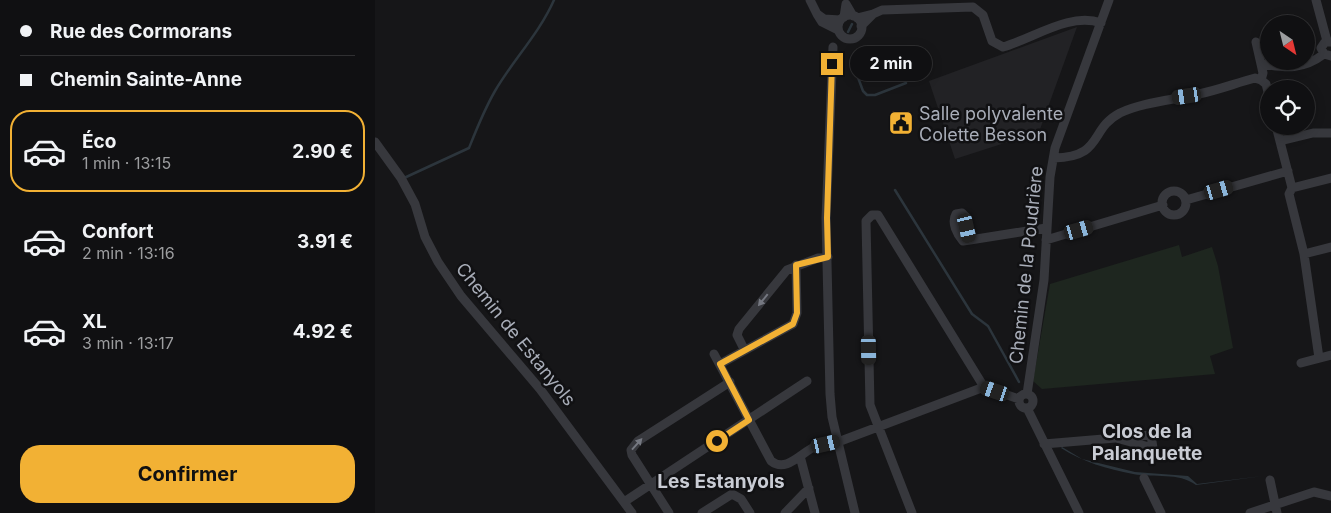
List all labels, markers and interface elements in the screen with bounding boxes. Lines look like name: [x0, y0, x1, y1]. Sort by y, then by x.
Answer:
north arrow: [1260, 15, 1315, 70]
map controls: [1260, 15, 1315, 135]
text: Rue des Cormorans: [50, 20, 232, 43]
callout: 2 min: [849, 46, 932, 82]
route end: [821, 53, 843, 75]
text: 2 min: [870, 53, 912, 73]
text: Chemin Sainte-Anne: [50, 68, 242, 91]
button: locate: [1260, 80, 1315, 135]
car: [1171, 86, 1202, 106]
place label: Salle polyvalente Colette Besson: [919, 103, 1063, 145]
public building icon: Salle polyvalente Colette Besson: [888, 110, 914, 136]
icon: car: [22, 129, 67, 174]
text: Éco: [82, 130, 116, 153]
text: 2.90 €: [292, 140, 353, 163]
text: 1 min · 13:15: [82, 153, 171, 173]
street label: Chemin de la Poudrière: [1005, 165, 1047, 365]
car: [1202, 179, 1235, 201]
car: [956, 212, 977, 244]
icon: car: [22, 219, 67, 264]
car: [1062, 219, 1095, 241]
text: Confort: [82, 220, 153, 243]
text: 3.91 €: [297, 230, 353, 253]
text: 2 min · 13:16: [82, 243, 175, 263]
street label: Chemin de Estanyols: [452, 258, 580, 410]
one-way arrow: [757, 293, 768, 306]
icon: car: [22, 309, 67, 354]
text: XL: [82, 310, 107, 333]
text: 4.92 €: [293, 320, 353, 343]
text: 3 min · 13:17: [82, 333, 174, 353]
car: [861, 335, 876, 365]
car: [978, 379, 1011, 403]
district label: Clos de la Palanquette: [1092, 420, 1202, 465]
route start: [706, 430, 728, 452]
car: [809, 433, 842, 455]
one-way arrow: [631, 438, 643, 450]
button: Confirmer: [20, 445, 355, 503]
district label: Les Estanyols: [657, 470, 785, 493]

